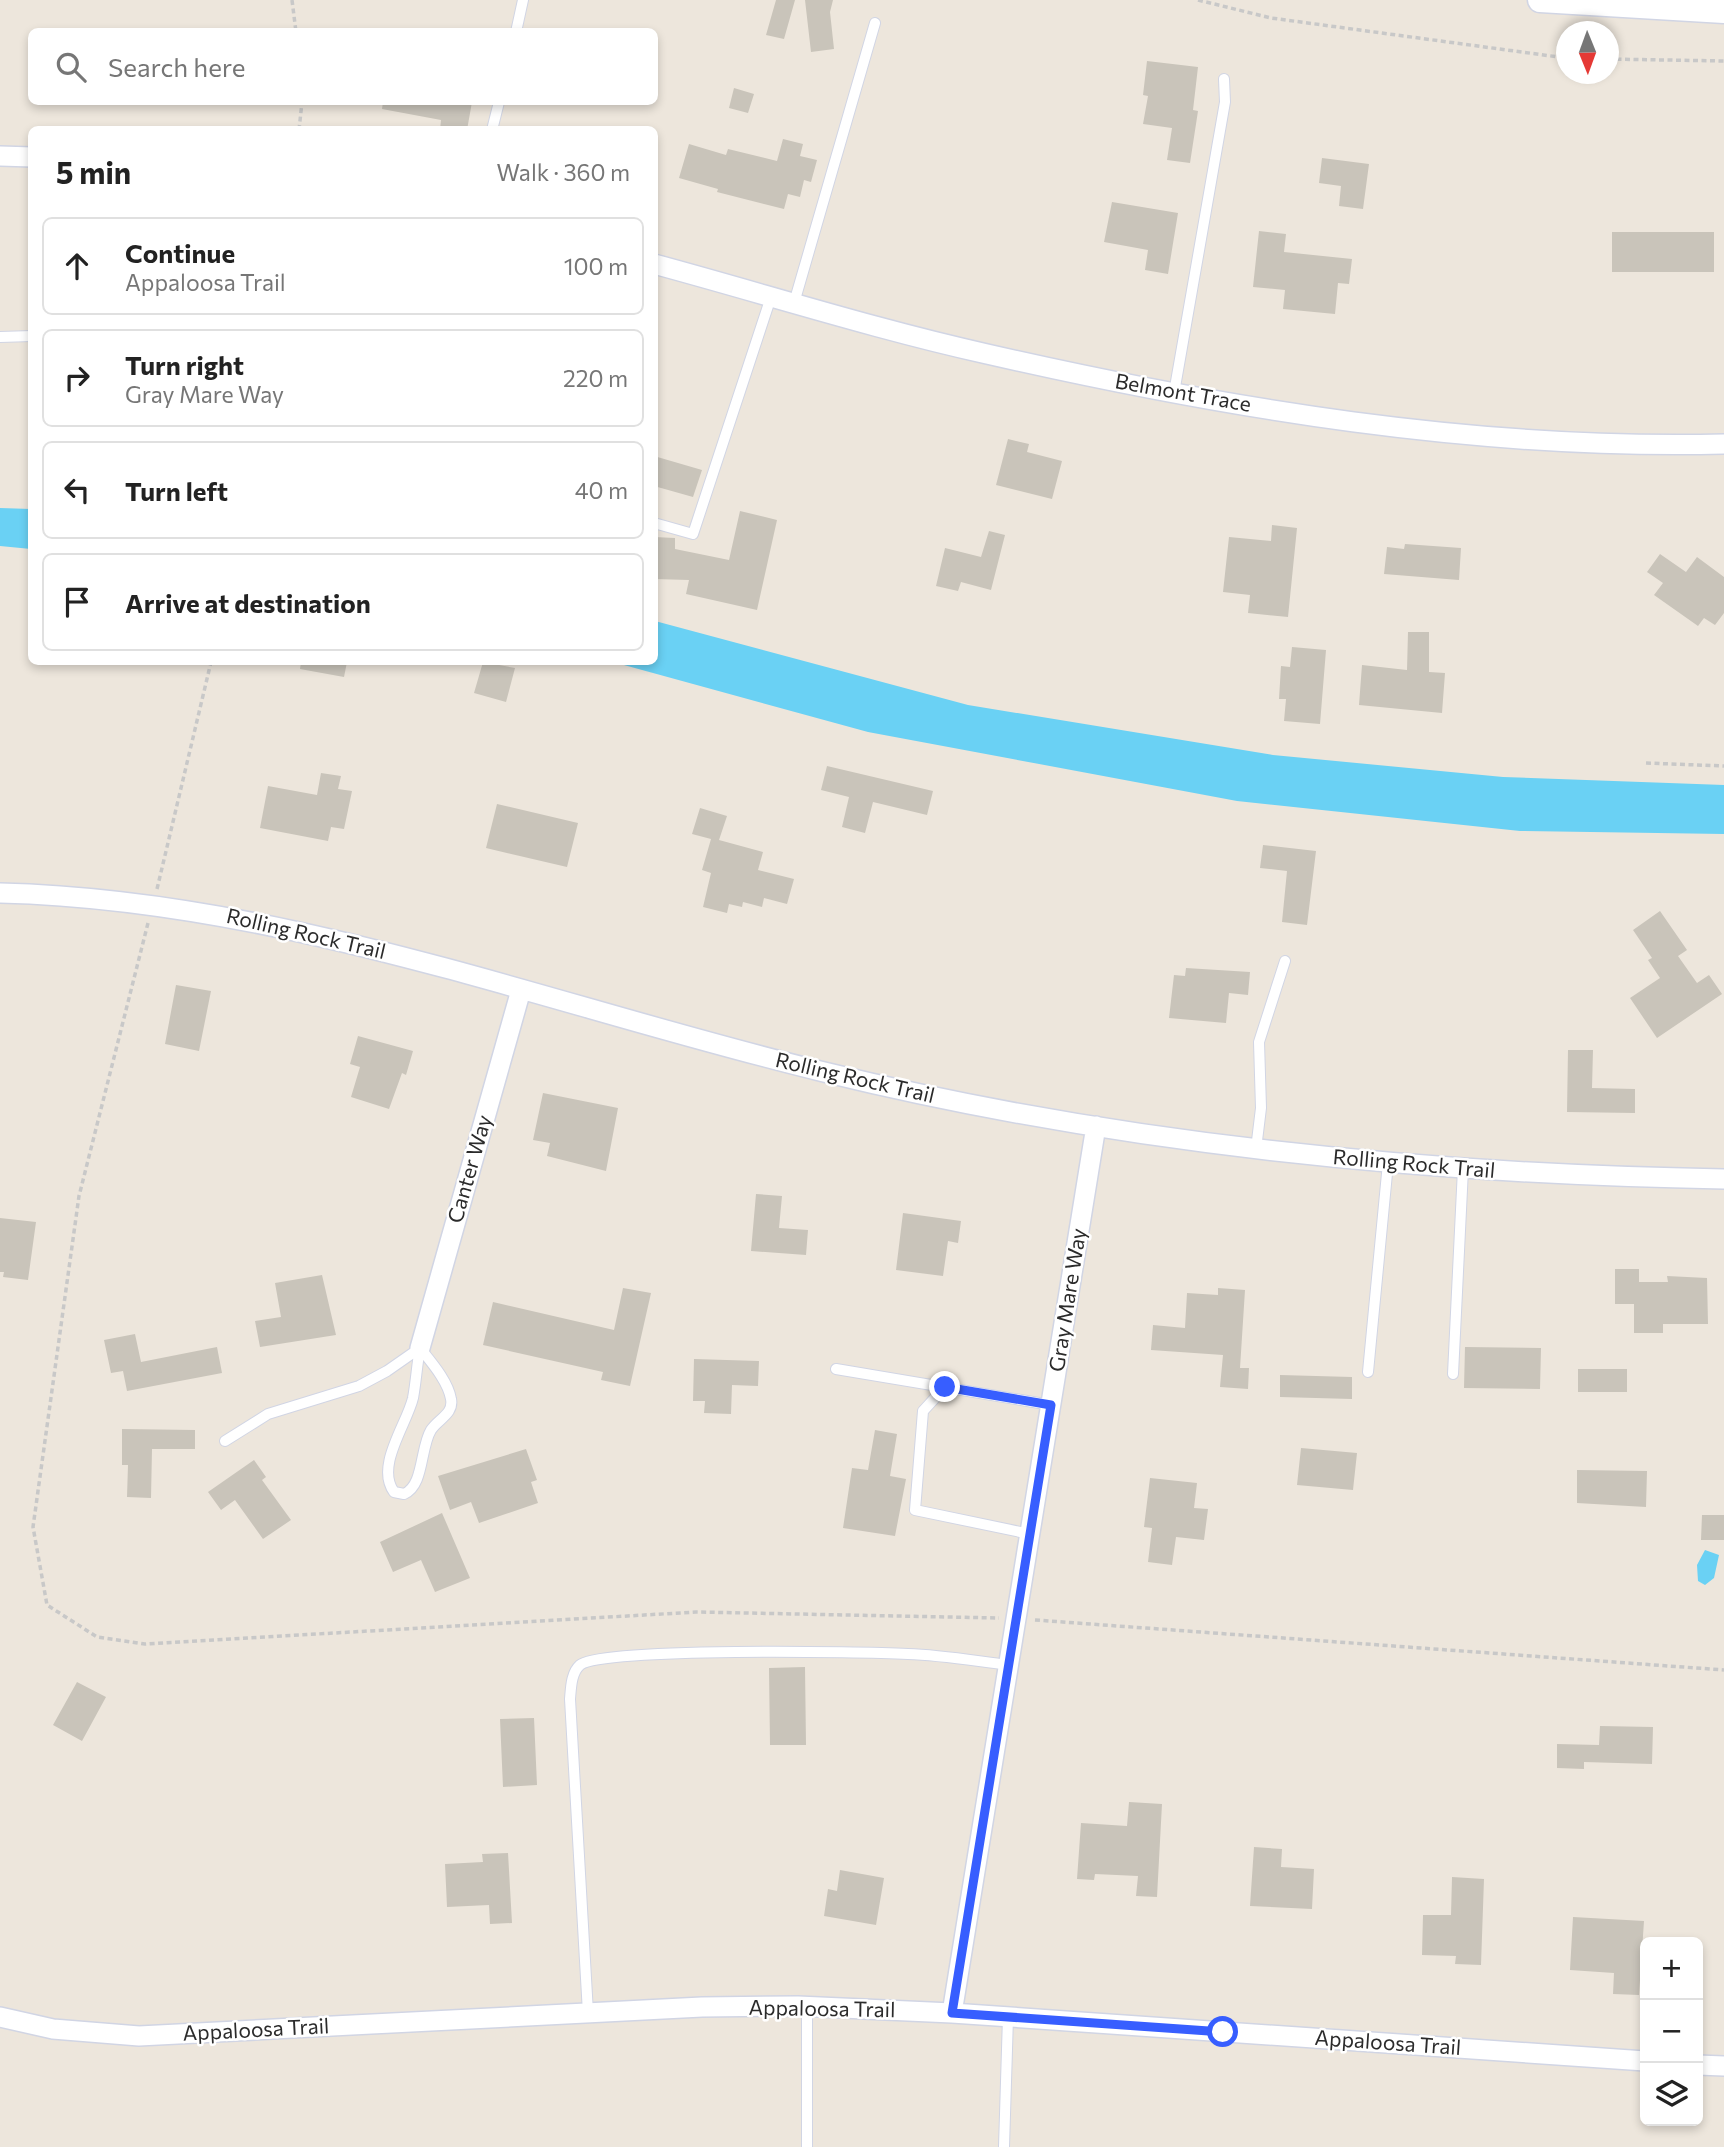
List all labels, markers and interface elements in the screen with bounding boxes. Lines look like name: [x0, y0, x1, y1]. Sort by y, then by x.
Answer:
north arrow: [1556, 21, 1619, 84]
search box: [28, 28, 658, 105]
icon: search: [52, 48, 90, 86]
text: Search here: [108, 51, 246, 82]
text: 5 min: [56, 153, 131, 190]
text: Walk · 360 m: [497, 158, 630, 186]
text: Continue: [125, 237, 235, 268]
icon: ahead: [58, 247, 96, 285]
text: 100 m: [564, 252, 628, 280]
text: Appaloosa Trail: [125, 268, 286, 296]
text: Turn right: [125, 349, 244, 380]
icon: right: [58, 359, 96, 397]
text: 220 m: [563, 364, 628, 392]
street label: Belmont Trace: [1113, 367, 1253, 416]
text: Gray Mare Way: [125, 380, 284, 408]
icon: left: [58, 471, 96, 509]
text: Turn left: [125, 475, 228, 506]
text: 40 m: [575, 476, 628, 504]
icon: arrive: [58, 583, 96, 621]
text: Arrive at destination: [125, 587, 371, 618]
street label: Rolling Rock Trail: [224, 902, 388, 963]
street label: Rolling Rock Trail: [773, 1046, 937, 1107]
street label: Canter Way: [441, 1112, 496, 1226]
street label: Rolling Rock Trail: [1332, 1143, 1496, 1182]
street label: Gray Mare Way: [1043, 1226, 1090, 1373]
route end: [929, 1371, 960, 1402]
map controls: [1640, 1937, 1703, 2126]
button: +: [1640, 1937, 1703, 2000]
street label: Appaloosa Trail: [748, 1994, 896, 2021]
button: −: [1640, 2000, 1703, 2063]
street label: Appaloosa Trail: [182, 2012, 330, 2045]
route start: [1207, 2016, 1238, 2047]
street label: Appaloosa Trail: [1314, 2024, 1462, 2059]
button: layers: [1640, 2063, 1703, 2126]

